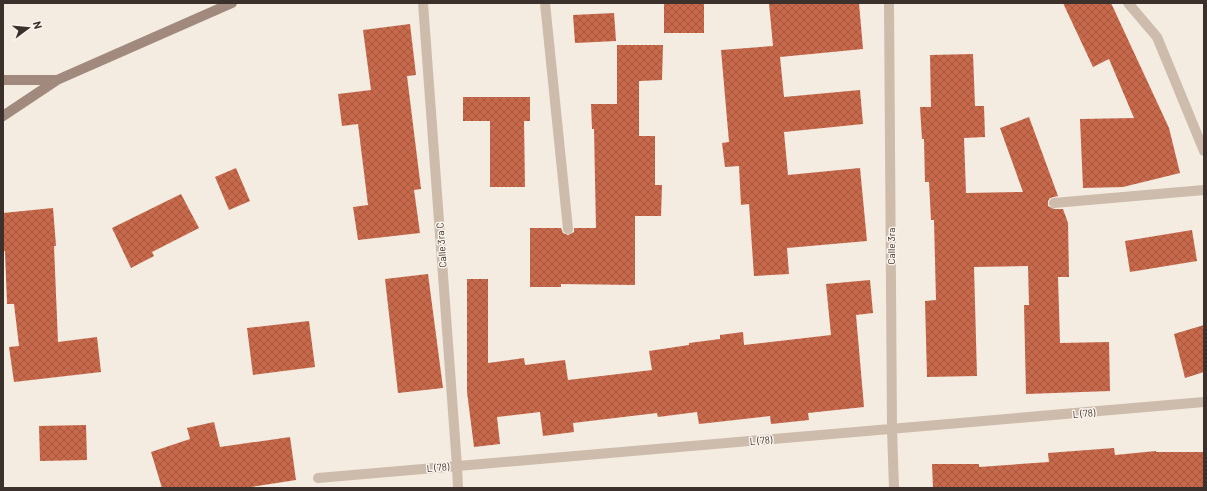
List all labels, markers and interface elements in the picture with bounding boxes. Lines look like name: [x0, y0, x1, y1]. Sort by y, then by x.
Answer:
north arrow: [8, 8, 48, 48]
text: N: [31, 20, 45, 30]
street label: Calle 3ra C: [433, 222, 449, 268]
street label: Calle 3ra: [885, 228, 897, 264]
street label: L (78): [1072, 406, 1096, 420]
street label: L (78): [749, 433, 773, 447]
street label: L (78): [426, 460, 450, 474]

